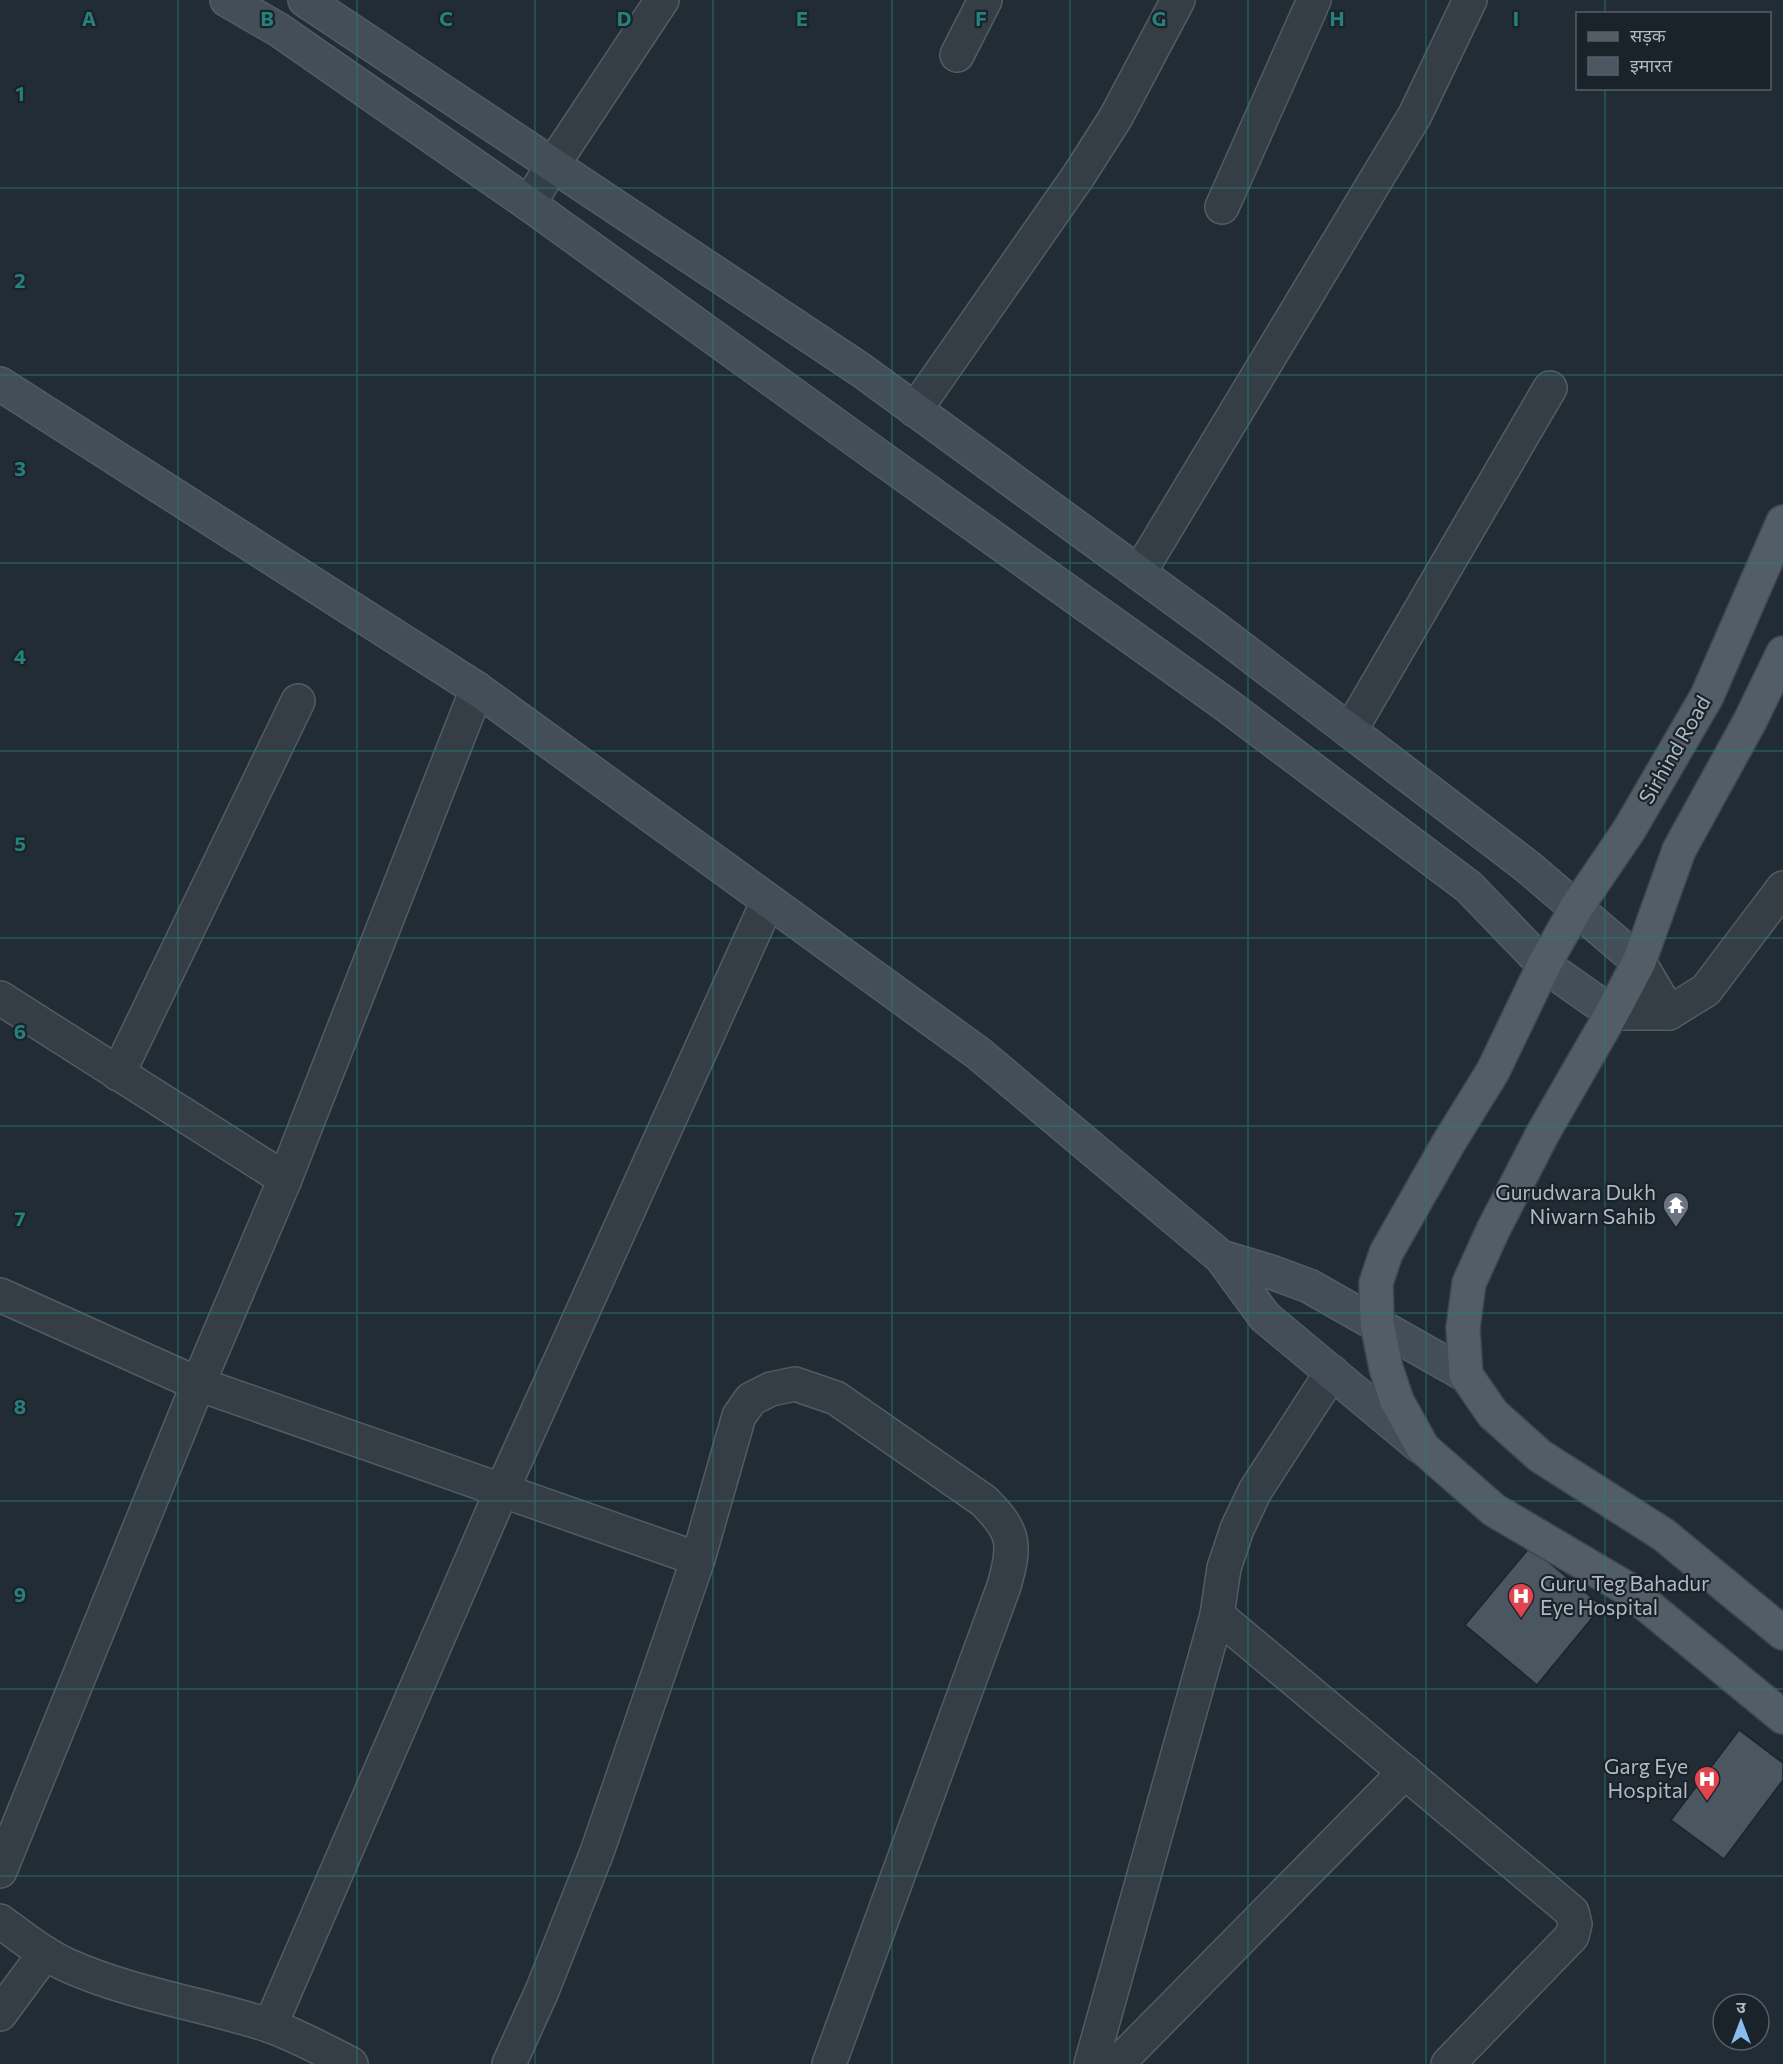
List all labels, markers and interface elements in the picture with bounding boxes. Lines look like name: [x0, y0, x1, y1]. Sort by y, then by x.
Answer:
text: A: [82, 6, 96, 30]
text: B: [260, 6, 274, 30]
text: C: [439, 6, 453, 30]
text: D: [617, 6, 631, 30]
text: E: [796, 6, 808, 30]
text: F: [975, 6, 987, 30]
text: G: [1152, 6, 1166, 30]
text: H: [1330, 6, 1345, 30]
text: I: [1513, 6, 1519, 30]
legend: [1576, 12, 1771, 90]
text: सड़क: [1630, 24, 1667, 46]
text: इमारत: [1630, 54, 1673, 76]
text: 1: [15, 81, 25, 105]
text: 2: [14, 268, 26, 292]
text: 3: [14, 456, 26, 480]
text: 4: [14, 644, 26, 668]
street label: Sirhind Road: [1633, 691, 1715, 808]
text: 5: [14, 831, 26, 855]
text: 6: [14, 1019, 26, 1043]
place label: Gurudwara Dukh Niwarn Sahib: [1495, 1179, 1656, 1228]
temple icon: Gurudwara Dukh Niwarn Sahib: [1661, 1190, 1691, 1228]
text: 7: [15, 1206, 26, 1230]
text: 8: [14, 1394, 26, 1418]
place label: Guru Teg Bahadur Eye Hospital: [1540, 1570, 1709, 1619]
hospital icon: Guru Teg Bahadur Eye Hospital: [1506, 1581, 1536, 1619]
text: 9: [14, 1582, 26, 1606]
place label: Garg Eye Hospital: [1604, 1753, 1688, 1802]
hospital icon: Garg Eye Hospital: [1692, 1764, 1722, 1802]
north arrow: [1711, 1992, 1771, 2052]
text: उ: [1736, 1997, 1746, 2016]

